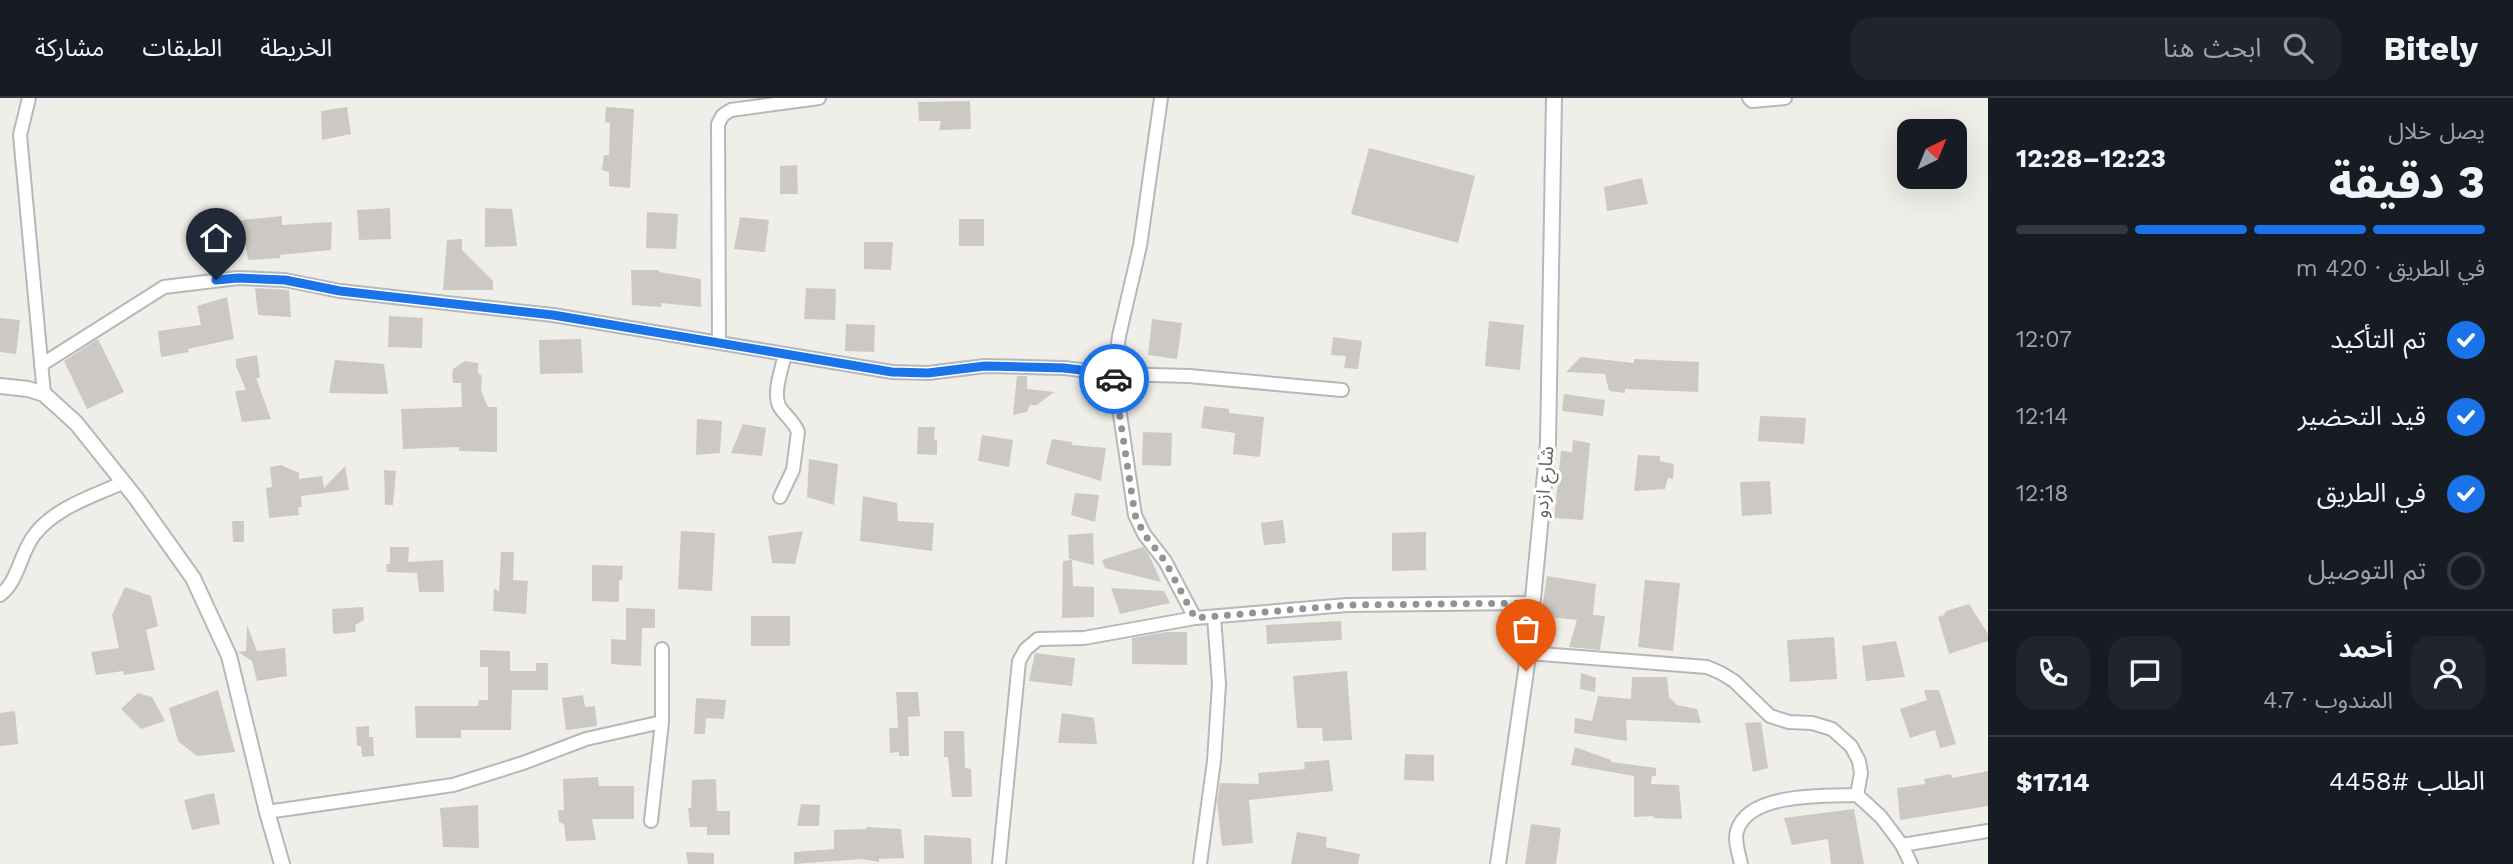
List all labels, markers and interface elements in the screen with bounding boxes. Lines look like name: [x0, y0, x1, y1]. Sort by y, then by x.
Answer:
search box: [1851, 17, 2341, 80]
icon: search: [2279, 29, 2317, 67]
text: Bitely: [2383, 29, 2478, 68]
text: ابحث هنا: [2163, 33, 2261, 63]
text: مشاركة: [35, 34, 104, 62]
text: الطبقات: [142, 34, 222, 62]
text: الخريطة: [260, 34, 332, 62]
text: يصل خلال: [2388, 118, 2485, 145]
north arrow: [1897, 119, 1967, 189]
map controls: [1897, 119, 1967, 189]
text: 12:23–12:28: [2016, 143, 2166, 173]
text: 3 دقيقة: [2329, 155, 2485, 209]
pin: [186, 208, 246, 280]
icon: home: [197, 219, 235, 257]
text: في الطريق · 420 m: [2296, 255, 2485, 282]
icon: check: [2447, 321, 2485, 359]
text: تم التأكيد: [2330, 324, 2426, 354]
text: 12:07: [2016, 326, 2072, 353]
courier: [1079, 344, 1149, 414]
icon: car: [1095, 360, 1133, 398]
icon: check: [2447, 398, 2485, 436]
text: قيد التحضير: [2298, 401, 2426, 431]
text: 12:14: [2016, 403, 2068, 430]
street label: شارع ازدو: [1529, 445, 1561, 519]
icon: check: [2447, 475, 2485, 513]
text: في الطريق: [2317, 478, 2426, 508]
text: 12:18: [2016, 480, 2068, 507]
text: تم التوصيل: [2308, 555, 2426, 585]
pin: [1496, 599, 1556, 671]
icon: bag: [1507, 610, 1545, 648]
text: أحمد: [2339, 633, 2393, 663]
button: phone: [2016, 636, 2090, 710]
button: chat: [2108, 636, 2182, 710]
button: person: [2411, 636, 2485, 710]
text: المندوب · 4.7: [2263, 687, 2393, 714]
text: الطلب #4458: [2329, 766, 2485, 796]
text: $17.14: [2016, 767, 2090, 797]

